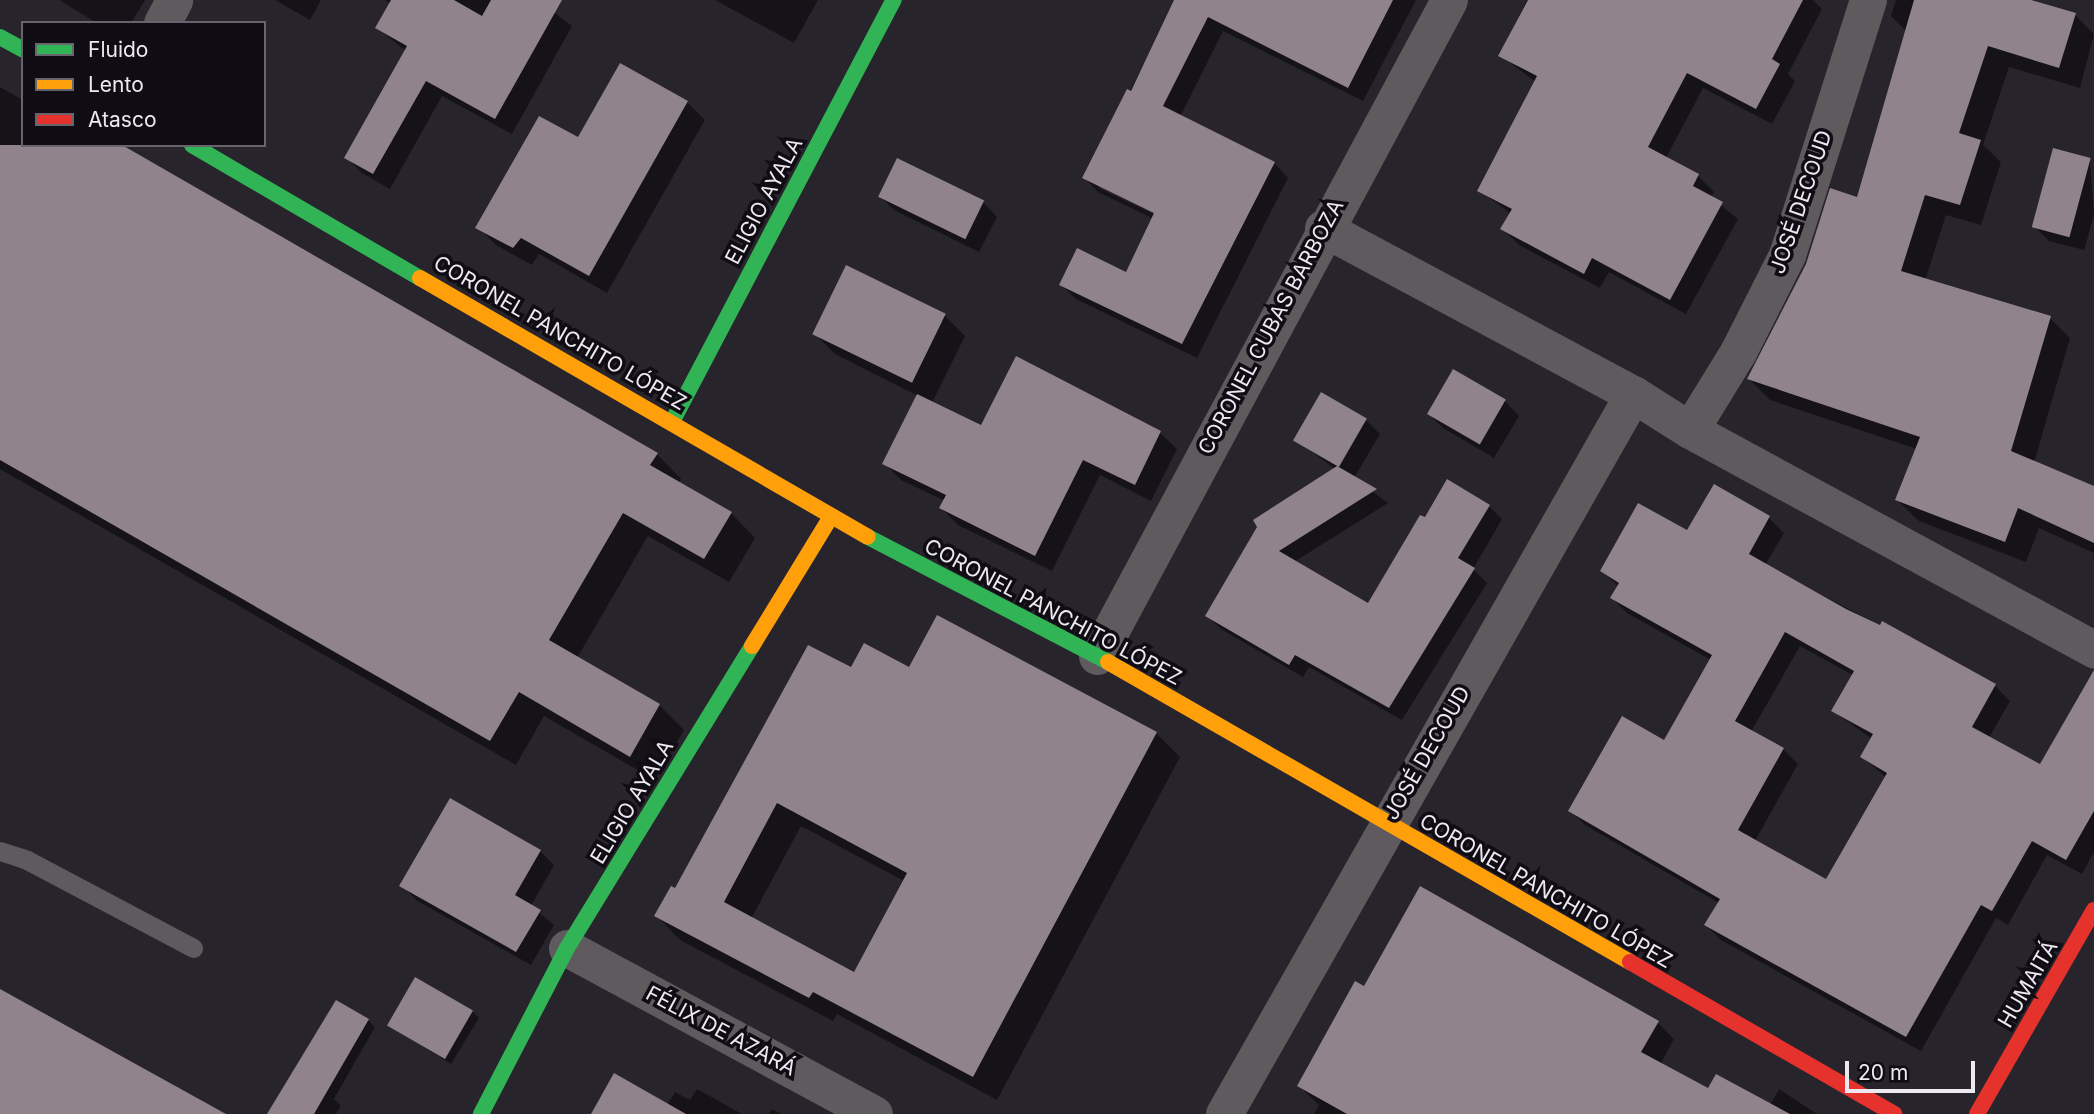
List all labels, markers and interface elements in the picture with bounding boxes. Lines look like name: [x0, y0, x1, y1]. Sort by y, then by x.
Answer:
legend: [21, 21, 266, 147]
text: Fluido: [88, 37, 148, 62]
text: Lento: [88, 72, 144, 97]
text: Atasco: [88, 107, 157, 132]
street label: JOSÉ DECOUD: [1765, 127, 1837, 277]
street label: ELIGIO AYALA: [720, 133, 808, 269]
street label: CORONEL CUBAS BARBOZA: [1193, 195, 1349, 459]
street label: CORONEL PANCHITO LÓPEZ: [429, 250, 691, 416]
street label: CORONEL PANCHITO LÓPEZ: [920, 533, 1186, 691]
street label: JOSÉ DECOUD: [1379, 682, 1475, 824]
street label: ELIGIO AYALA: [585, 736, 679, 868]
street label: CORONEL PANCHITO LÓPEZ: [1415, 808, 1677, 974]
street label: HUMAITÁ: [1993, 936, 2063, 1032]
street label: FÉLIX DE AZARÁ: [642, 981, 800, 1081]
scale bar: [1849, 1048, 1979, 1092]
text: 20 m: [1858, 1060, 1908, 1085]

